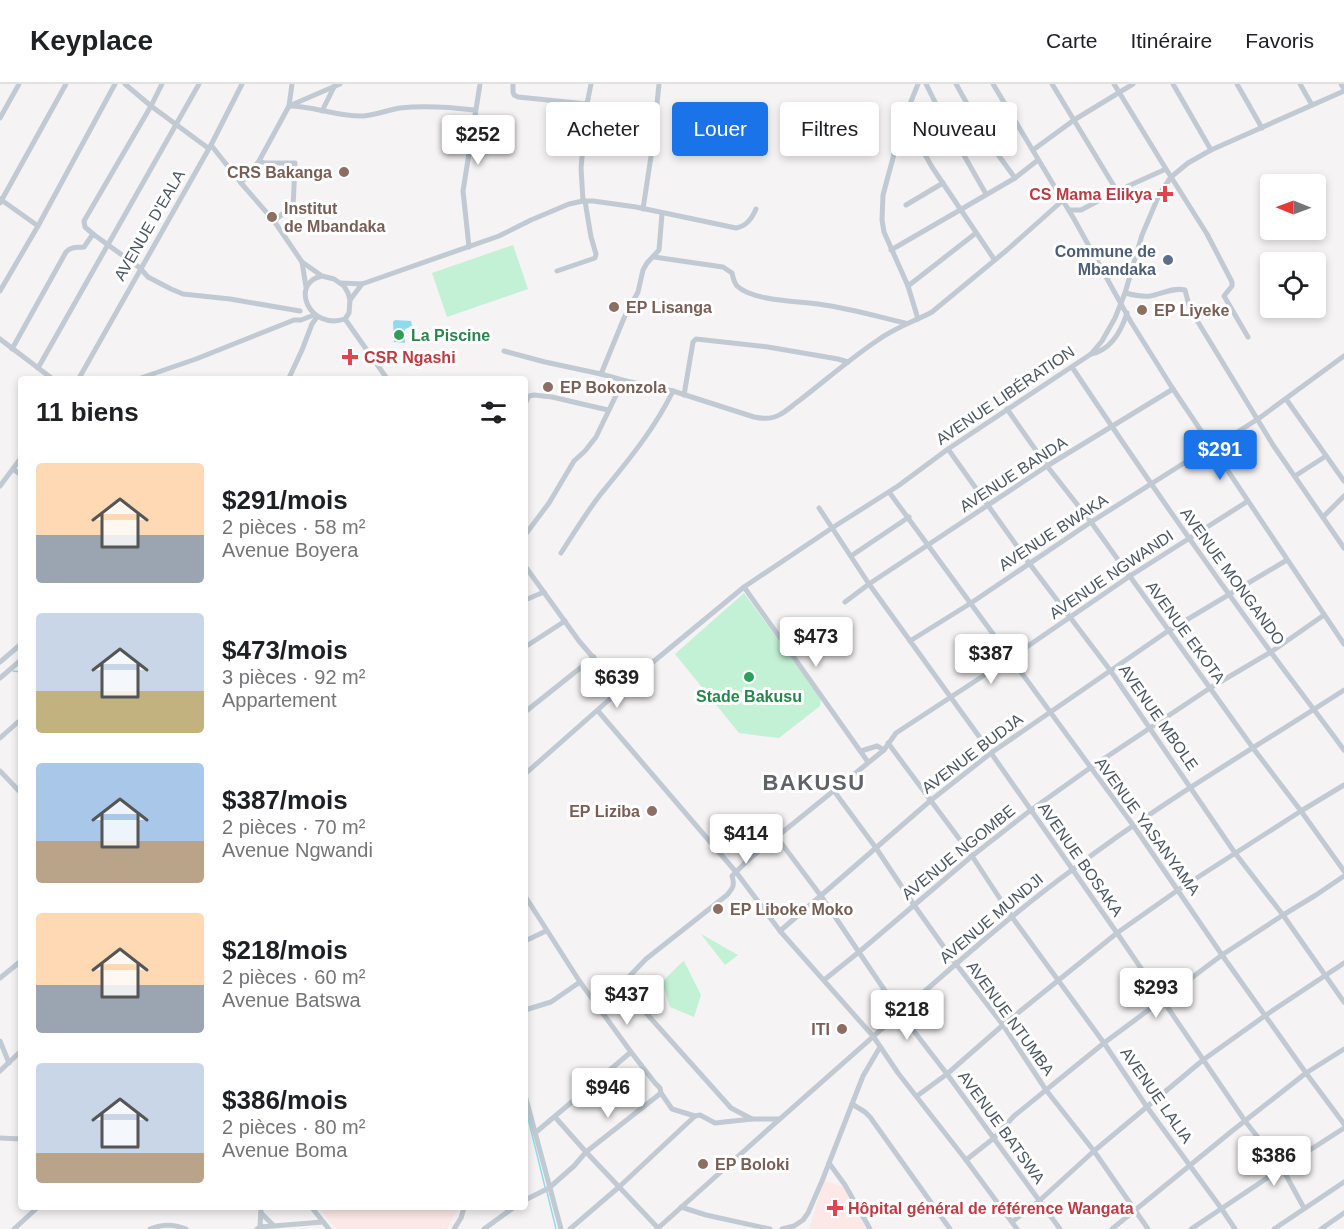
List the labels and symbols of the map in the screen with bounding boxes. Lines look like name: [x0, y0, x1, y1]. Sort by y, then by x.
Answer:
pin: $252: [442, 115, 514, 166]
place label: CRS Bakanga: [227, 164, 332, 181]
marker: CRS Bakanga: [337, 165, 351, 179]
street label: AVENUE D'EALA: [111, 167, 188, 283]
north arrow: [1260, 174, 1326, 240]
marker: CS Mama Elikya: [1156, 185, 1174, 203]
place label: CS Mama Elikya: [1029, 186, 1152, 203]
place label: Institut de Mbandaka: [284, 200, 385, 235]
marker: Institut de Mbandaka: [265, 210, 279, 224]
place label: Commune de Mbandaka: [1055, 243, 1156, 278]
marker: Commune de Mbandaka: [1161, 253, 1175, 267]
place label: EP Lisanga: [626, 299, 712, 316]
marker: EP Lisanga: [607, 300, 621, 314]
place label: EP Liyeke: [1154, 302, 1229, 319]
marker: EP Liyeke: [1135, 303, 1149, 317]
place label: La Piscine: [411, 327, 490, 344]
marker: La Piscine: [392, 328, 406, 342]
street label: AVENUE LIBÉRATION: [932, 342, 1078, 448]
marker: CSR Ngashi: [341, 348, 359, 366]
place label: CSR Ngashi: [364, 349, 456, 366]
place label: EP Bokonzola: [560, 379, 666, 396]
marker: EP Bokonzola: [541, 380, 555, 394]
pin: $291: [1184, 430, 1256, 481]
street label: AVENUE BANDA: [957, 433, 1070, 515]
street label: AVENUE BWAKA: [996, 491, 1111, 574]
street label: AVENUE MONGANDO: [1177, 505, 1288, 648]
street label: AVENUE NGWANDI: [1046, 527, 1176, 622]
street label: AVENUE EKOTA: [1143, 578, 1229, 687]
pin: $473: [780, 617, 852, 668]
pin: $387: [955, 634, 1027, 685]
pin: $639: [581, 658, 653, 709]
street label: AVENUE MBOLE: [1116, 661, 1201, 773]
marker: Stade Bakusu: [742, 670, 756, 684]
place label: Stade Bakusu: [696, 688, 802, 705]
street label: AVENUE BUDJA: [919, 710, 1026, 797]
street label: AVENUE YASANYAMA: [1092, 754, 1203, 899]
district label: BAKUSU: [762, 770, 866, 795]
street label: AVENUE BOSAKA: [1035, 799, 1126, 920]
street label: AVENUE NGOMBE: [898, 802, 1018, 903]
place label: EP Liziba: [569, 803, 640, 820]
marker: EP Liziba: [645, 804, 659, 818]
pin: $414: [710, 814, 782, 865]
street label: AVENUE MUNDJI: [936, 870, 1046, 967]
place label: EP Liboke Moko: [730, 901, 854, 918]
marker: EP Liboke Moko: [711, 902, 725, 916]
street label: AVENUE NTUMBA: [964, 958, 1058, 1079]
pin: $293: [1120, 968, 1192, 1019]
pin: $437: [591, 975, 663, 1026]
pin: $218: [871, 990, 943, 1041]
place label: ITI: [811, 1021, 830, 1038]
marker: ITI: [835, 1022, 849, 1036]
street label: AVENUE LALIA: [1117, 1044, 1196, 1147]
pin: $946: [572, 1068, 644, 1119]
street label: AVENUE BATSWA: [955, 1068, 1048, 1187]
pin: $386: [1238, 1136, 1310, 1187]
place label: EP Boloki: [715, 1156, 789, 1173]
marker: EP Boloki: [696, 1157, 710, 1171]
marker: Hôpital général de référence Wangata: [826, 1199, 844, 1217]
place label: Hôpital général de référence Wangata: [848, 1200, 1134, 1217]

